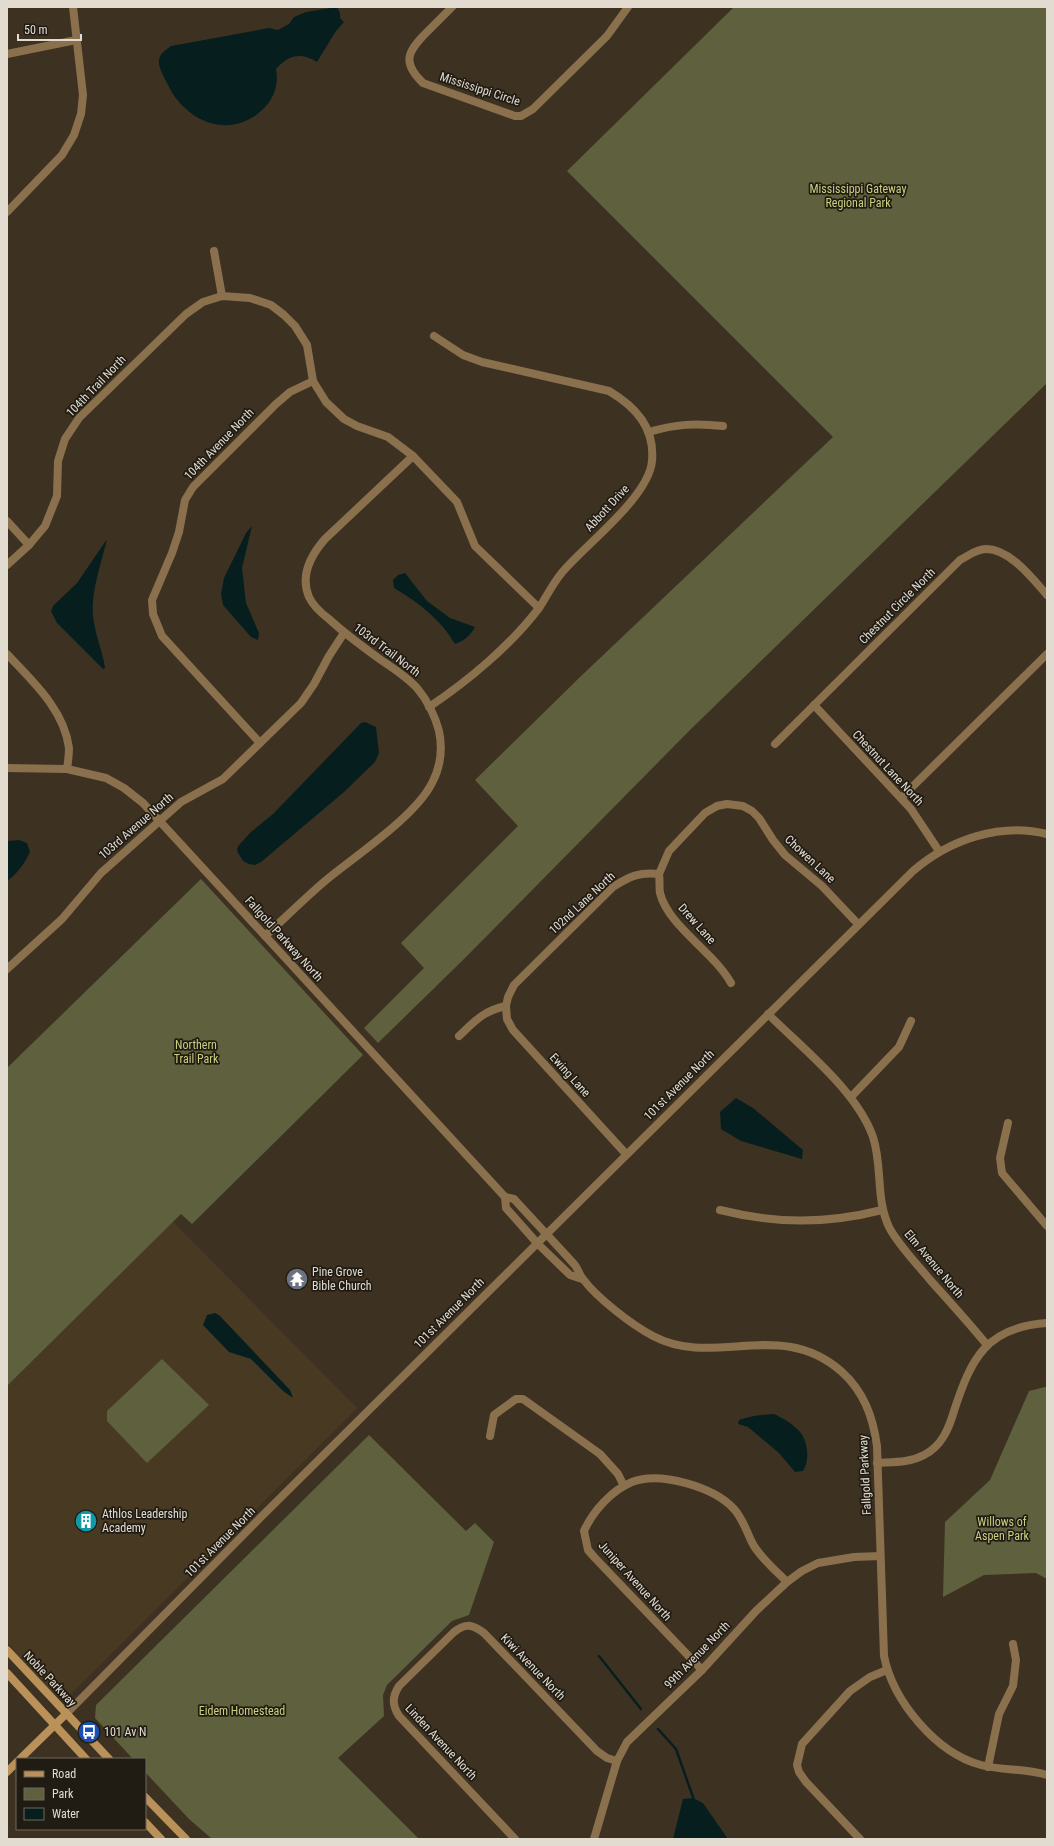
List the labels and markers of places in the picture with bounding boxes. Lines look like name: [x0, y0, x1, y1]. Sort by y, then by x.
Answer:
place label: Pine Grove Bible Church: [312, 1265, 372, 1293]
temple icon: Pine Grove Bible Church: [284, 1266, 310, 1292]
place label: Athlos Leadership Academy: [102, 1507, 188, 1535]
building icon: Athlos Leadership Academy: [73, 1508, 99, 1534]
bus stop icon: 101 Av N: [76, 1719, 102, 1745]
place label: 101 Av N: [104, 1725, 146, 1739]

